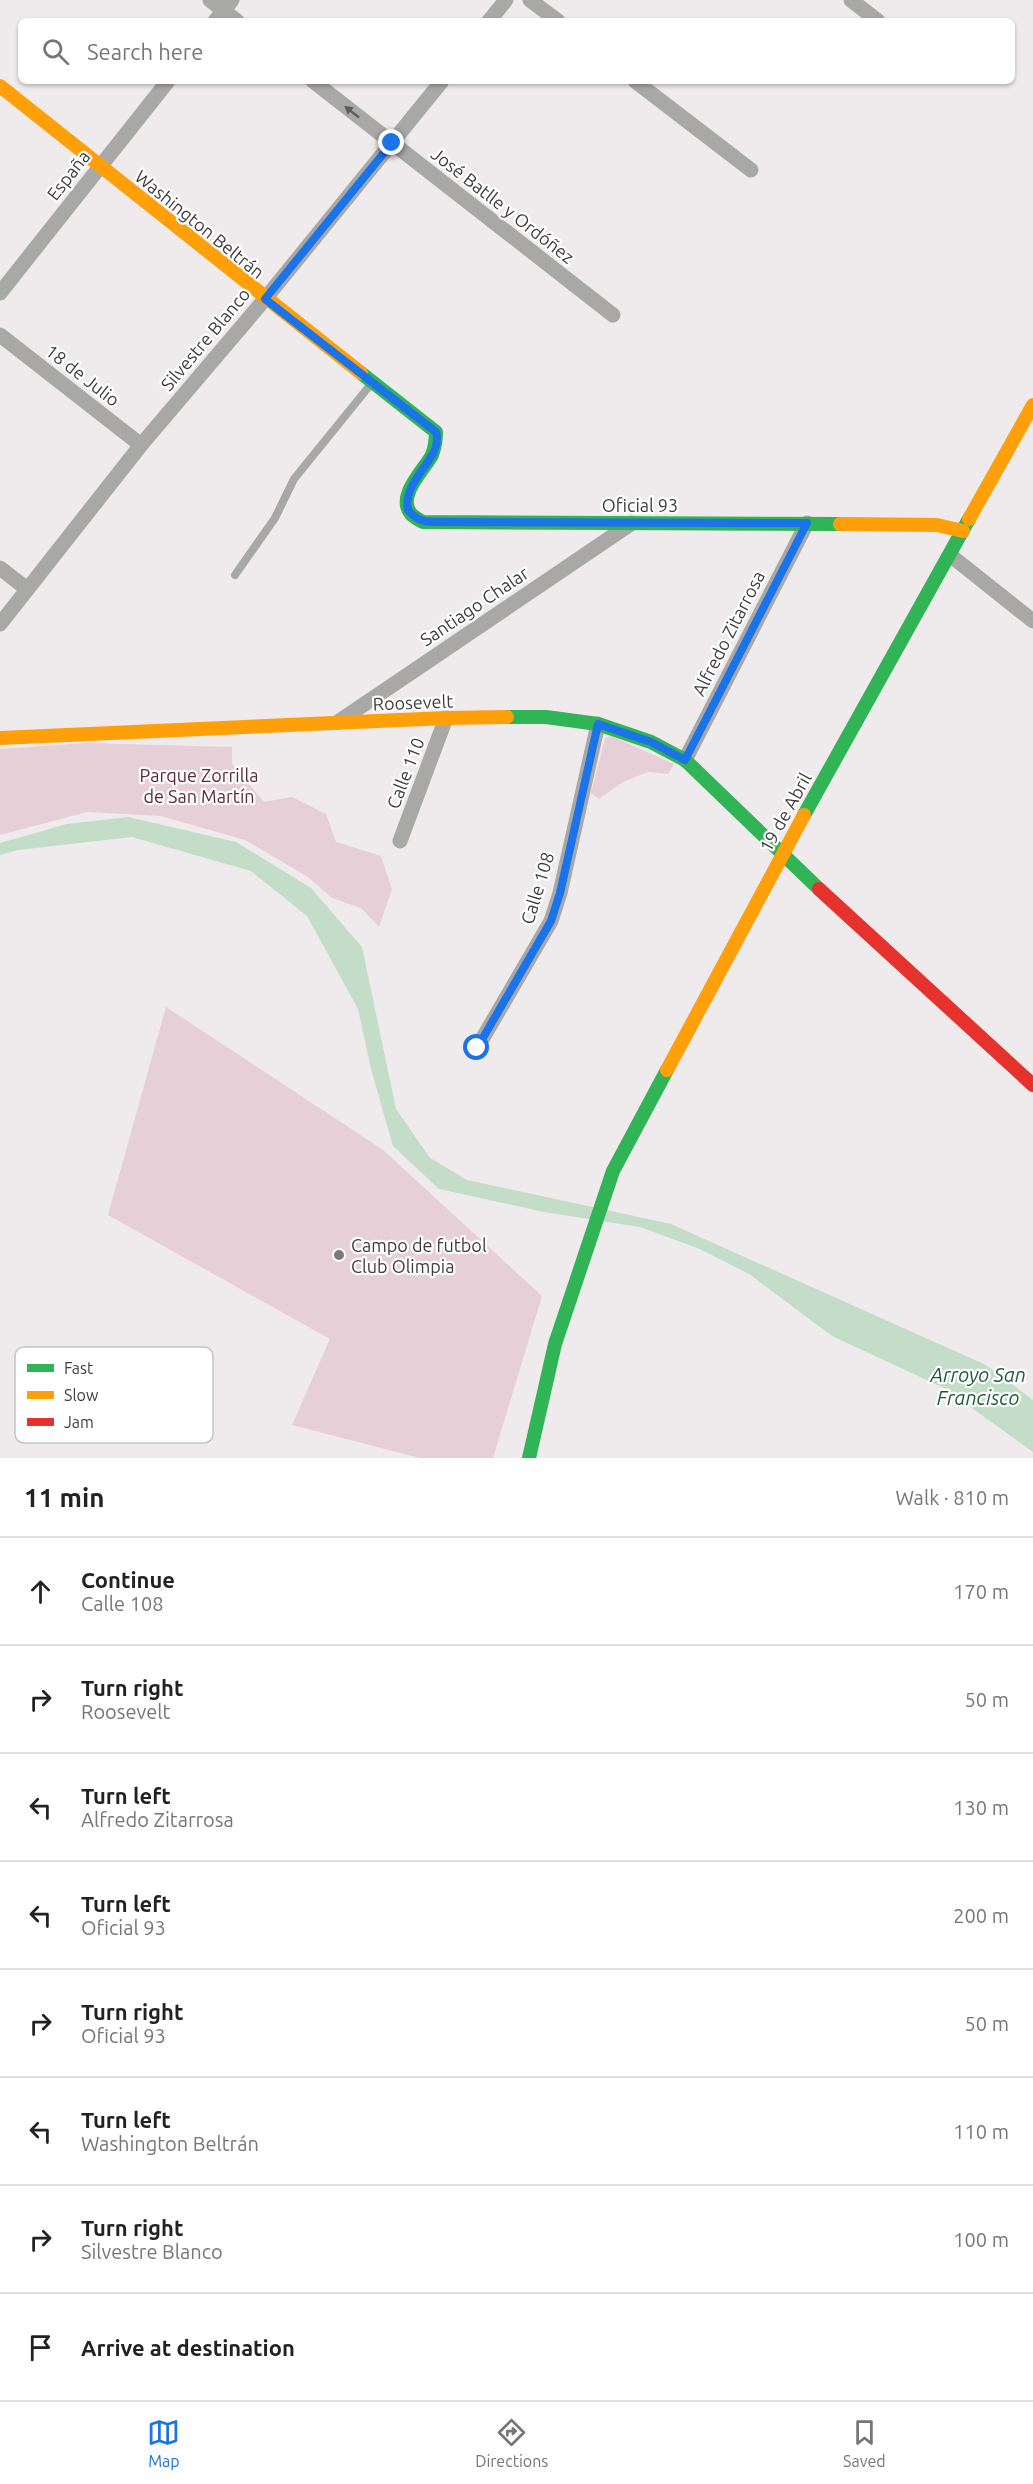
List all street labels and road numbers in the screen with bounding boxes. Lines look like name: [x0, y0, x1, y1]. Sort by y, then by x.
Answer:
street label: José Batlle y Ordóñez: [428, 143, 578, 267]
street label: España: [43, 146, 93, 204]
street label: Washington Beltrán: [131, 166, 269, 282]
street label: Silvestre Blanco: [156, 284, 254, 394]
street label: 18 de Julio: [42, 340, 124, 410]
street label: Oficial 93: [602, 495, 678, 515]
street label: Santiago Chalar: [416, 562, 532, 650]
street label: Alfredo Zitarrosa: [688, 567, 768, 699]
street label: Roosevelt: [372, 691, 454, 713]
street label: Calle 110: [382, 735, 428, 811]
street label: 19 de Abril: [755, 769, 815, 855]
street label: Calle 108: [517, 850, 557, 926]

